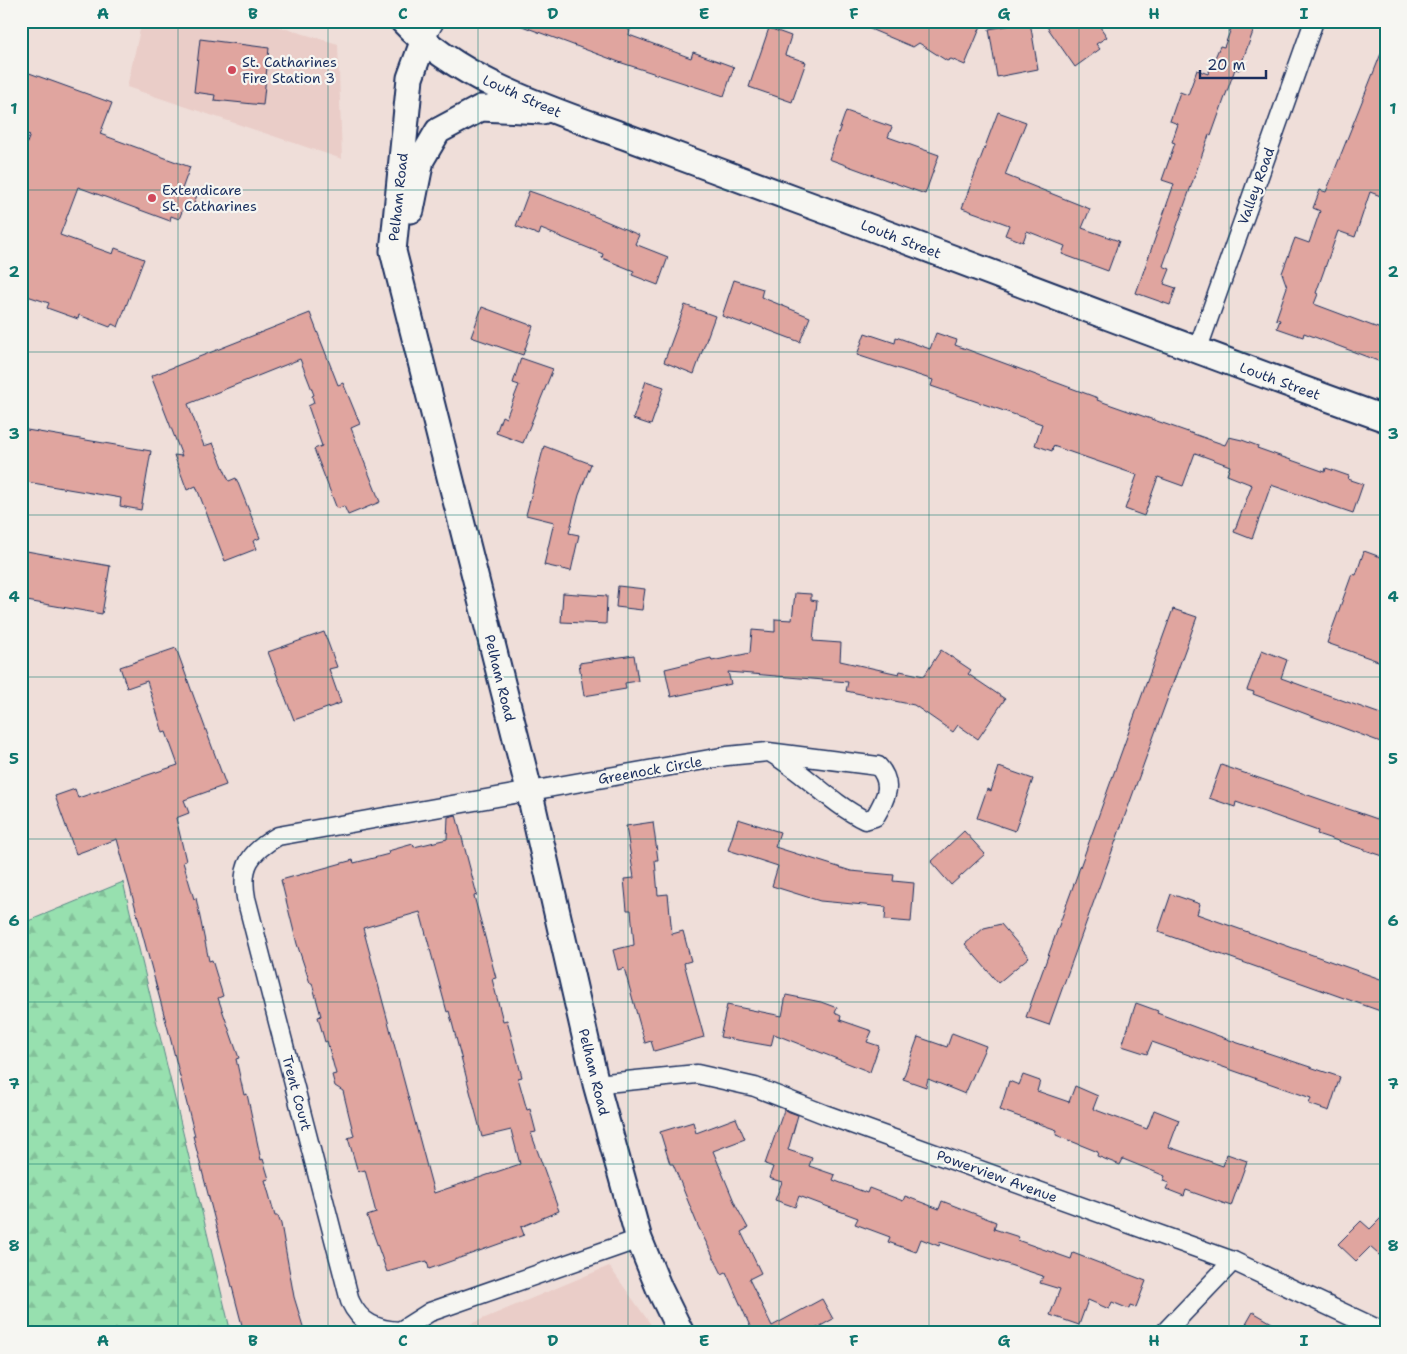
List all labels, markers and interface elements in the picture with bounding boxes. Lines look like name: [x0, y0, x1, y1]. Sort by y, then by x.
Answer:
text: A: [97, 3, 109, 24]
text: B: [248, 3, 258, 24]
text: C: [398, 3, 408, 24]
text: D: [547, 3, 559, 24]
text: E: [699, 3, 709, 24]
text: F: [849, 3, 859, 24]
text: G: [998, 3, 1011, 24]
text: H: [1148, 3, 1160, 24]
text: I: [1300, 3, 1309, 24]
scale bar: [1200, 48, 1266, 80]
place label: St. Catharines Fire Station 3: [242, 53, 337, 87]
text: 20 m: [1207, 55, 1246, 75]
marker: St. Catharines Fire Station 3: [226, 64, 238, 76]
street label: Louth Street: [480, 71, 564, 121]
text: 1: [10, 98, 18, 119]
text: 1: [1389, 98, 1397, 119]
street label: Valley Road: [1234, 145, 1278, 227]
street label: Pelham Road: [384, 152, 412, 242]
place label: Extendicare St. Catharines: [162, 181, 257, 215]
marker: Extendicare St. Catharines: [146, 192, 158, 204]
street label: Louth Street: [858, 215, 944, 263]
text: 2: [8, 261, 20, 282]
text: 2: [1387, 261, 1399, 282]
street label: Louth Street: [1237, 358, 1323, 404]
text: 3: [8, 423, 20, 444]
text: 3: [1387, 423, 1399, 444]
text: 4: [8, 586, 20, 607]
text: 4: [1387, 586, 1399, 607]
street label: Pelham Road: [481, 633, 520, 723]
text: 5: [9, 748, 19, 769]
text: 5: [1388, 748, 1398, 769]
street label: Greenock Circle: [597, 752, 704, 788]
text: 6: [8, 910, 20, 931]
text: 6: [1387, 910, 1399, 931]
street label: Pelham Road: [575, 1027, 614, 1117]
street label: Trent Court: [278, 1053, 316, 1133]
text: 7: [8, 1073, 20, 1094]
text: 7: [1387, 1073, 1399, 1094]
street label: Powerview Avenue: [934, 1146, 1060, 1206]
text: 8: [8, 1235, 20, 1256]
text: 8: [1387, 1235, 1399, 1256]
text: A: [97, 1330, 109, 1351]
text: B: [248, 1330, 258, 1351]
text: C: [398, 1330, 408, 1351]
text: D: [547, 1330, 559, 1351]
text: E: [699, 1330, 709, 1351]
text: F: [849, 1330, 859, 1351]
text: G: [998, 1330, 1011, 1351]
text: H: [1148, 1330, 1160, 1351]
text: I: [1300, 1330, 1309, 1351]

